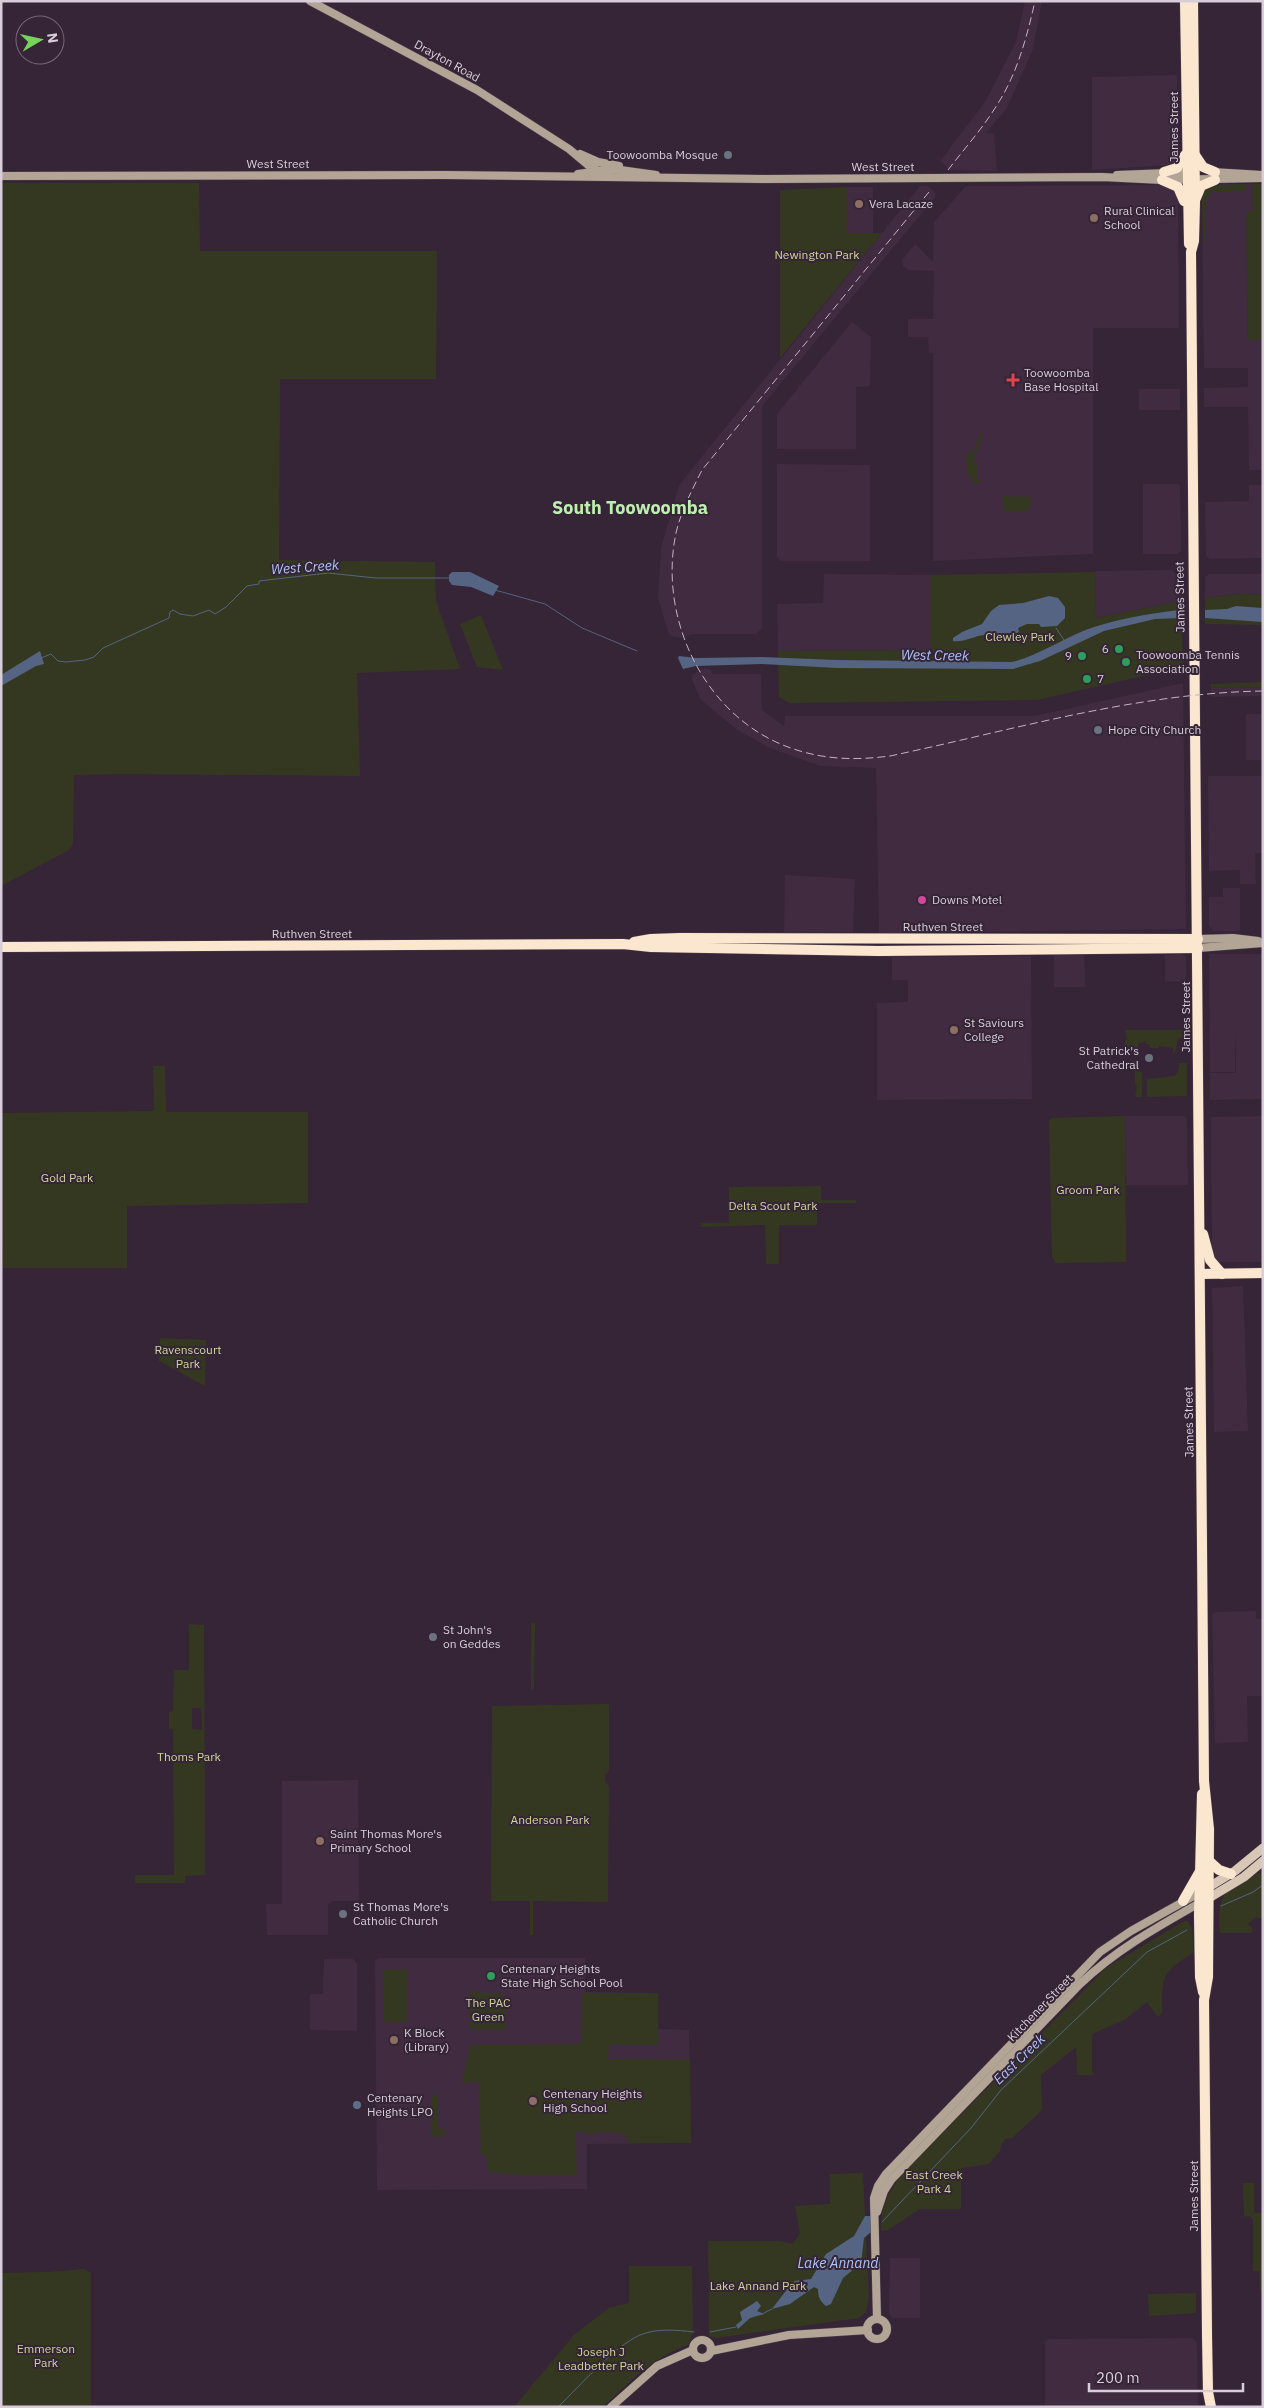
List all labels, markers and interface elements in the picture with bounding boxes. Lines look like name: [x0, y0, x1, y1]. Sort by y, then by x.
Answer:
north arrow: [15, 15, 65, 65]
text: N: [43, 32, 63, 44]
street label: Drayton Road: [412, 36, 483, 85]
street label: James Street: [1166, 91, 1181, 163]
place label: Toowoomba Mosque: [607, 147, 718, 162]
marker: Toowoomba Mosque: [722, 149, 734, 161]
street label: West Street: [247, 156, 309, 171]
street label: West Street: [852, 159, 914, 174]
place label: Vera Lacaze: [869, 196, 933, 211]
marker: Vera Lacaze: [853, 198, 865, 210]
place label: Rural Clinical School: [1104, 203, 1175, 232]
marker: Rural Clinical School: [1088, 212, 1100, 224]
park label: Newington Park: [774, 247, 860, 262]
place label: Toowoomba Base Hospital: [1024, 365, 1098, 394]
marker: Toowoomba Base Hospital: [1006, 373, 1020, 387]
district label: South Toowoomba: [552, 496, 708, 519]
water label: West Creek: [270, 556, 340, 578]
street label: James Street: [1171, 561, 1188, 633]
park label: Clewley Park: [985, 629, 1055, 644]
place label: 6: [1102, 641, 1109, 656]
marker: 6: [1113, 643, 1125, 655]
water label: West Creek: [901, 645, 970, 665]
place label: Toowoomba Tennis Association: [1136, 647, 1240, 676]
place label: 9: [1065, 648, 1072, 663]
marker: 9: [1076, 650, 1088, 662]
marker: Toowoomba Tennis Association: [1120, 656, 1132, 668]
place label: 7: [1097, 671, 1104, 686]
marker: 7: [1081, 673, 1093, 685]
place label: Hope City Church: [1108, 722, 1201, 737]
marker: Hope City Church: [1092, 724, 1104, 736]
place label: Downs Motel: [932, 892, 1002, 907]
marker: Downs Motel: [916, 894, 928, 906]
street label: Ruthven Street: [903, 919, 983, 934]
street label: Ruthven Street: [272, 926, 352, 941]
street label: James Street: [1178, 981, 1193, 1053]
place label: St Saviours College: [964, 1015, 1024, 1044]
marker: St Saviours College: [948, 1024, 960, 1036]
place label: St Patrick's Cathedral: [1079, 1043, 1139, 1072]
marker: St Patrick's Cathedral: [1143, 1052, 1155, 1064]
park label: Gold Park: [41, 1170, 94, 1185]
park label: Groom Park: [1056, 1182, 1121, 1197]
park label: Delta Scout Park: [728, 1198, 818, 1213]
park label: Ravenscourt Park: [154, 1342, 222, 1371]
street label: James Street: [1180, 1386, 1197, 1458]
place label: St John's on Geddes: [443, 1622, 501, 1651]
marker: St John's on Geddes: [427, 1631, 439, 1643]
park label: Thoms Park: [157, 1749, 222, 1764]
park label: Anderson Park: [511, 1812, 590, 1827]
place label: Saint Thomas More's Primary School: [330, 1826, 442, 1855]
marker: Saint Thomas More's Primary School: [314, 1835, 326, 1847]
place label: St Thomas More's Catholic Church: [353, 1899, 449, 1928]
marker: St Thomas More's Catholic Church: [337, 1908, 349, 1920]
place label: Centenary Heights State High School Pool: [501, 1961, 623, 1990]
marker: Centenary Heights State High School Pool: [485, 1970, 497, 1982]
street label: Kitchener Street: [1004, 1971, 1076, 2044]
park label: The PAC Green: [466, 1995, 511, 2024]
place label: K Block (Library): [404, 2025, 449, 2054]
water label: East Creek: [989, 2029, 1049, 2088]
marker: K Block (Library): [388, 2034, 400, 2046]
place label: Centenary Heights High School: [543, 2086, 643, 2115]
place label: Centenary Heights LPO: [367, 2090, 433, 2119]
marker: Centenary Heights High School: [527, 2095, 539, 2107]
marker: Centenary Heights LPO: [351, 2099, 363, 2111]
street label: James Street: [1186, 2160, 1201, 2232]
park label: East Creek Park 4: [905, 2167, 963, 2196]
water label: Lake Annand: [798, 2254, 879, 2272]
park label: Lake Annand Park: [710, 2278, 807, 2293]
park label: Emmerson Park: [17, 2341, 75, 2370]
park label: Joseph J Leadbetter Park: [558, 2344, 645, 2373]
scale bar: [1089, 2360, 1243, 2392]
text: 200 m: [1096, 2368, 1140, 2387]

